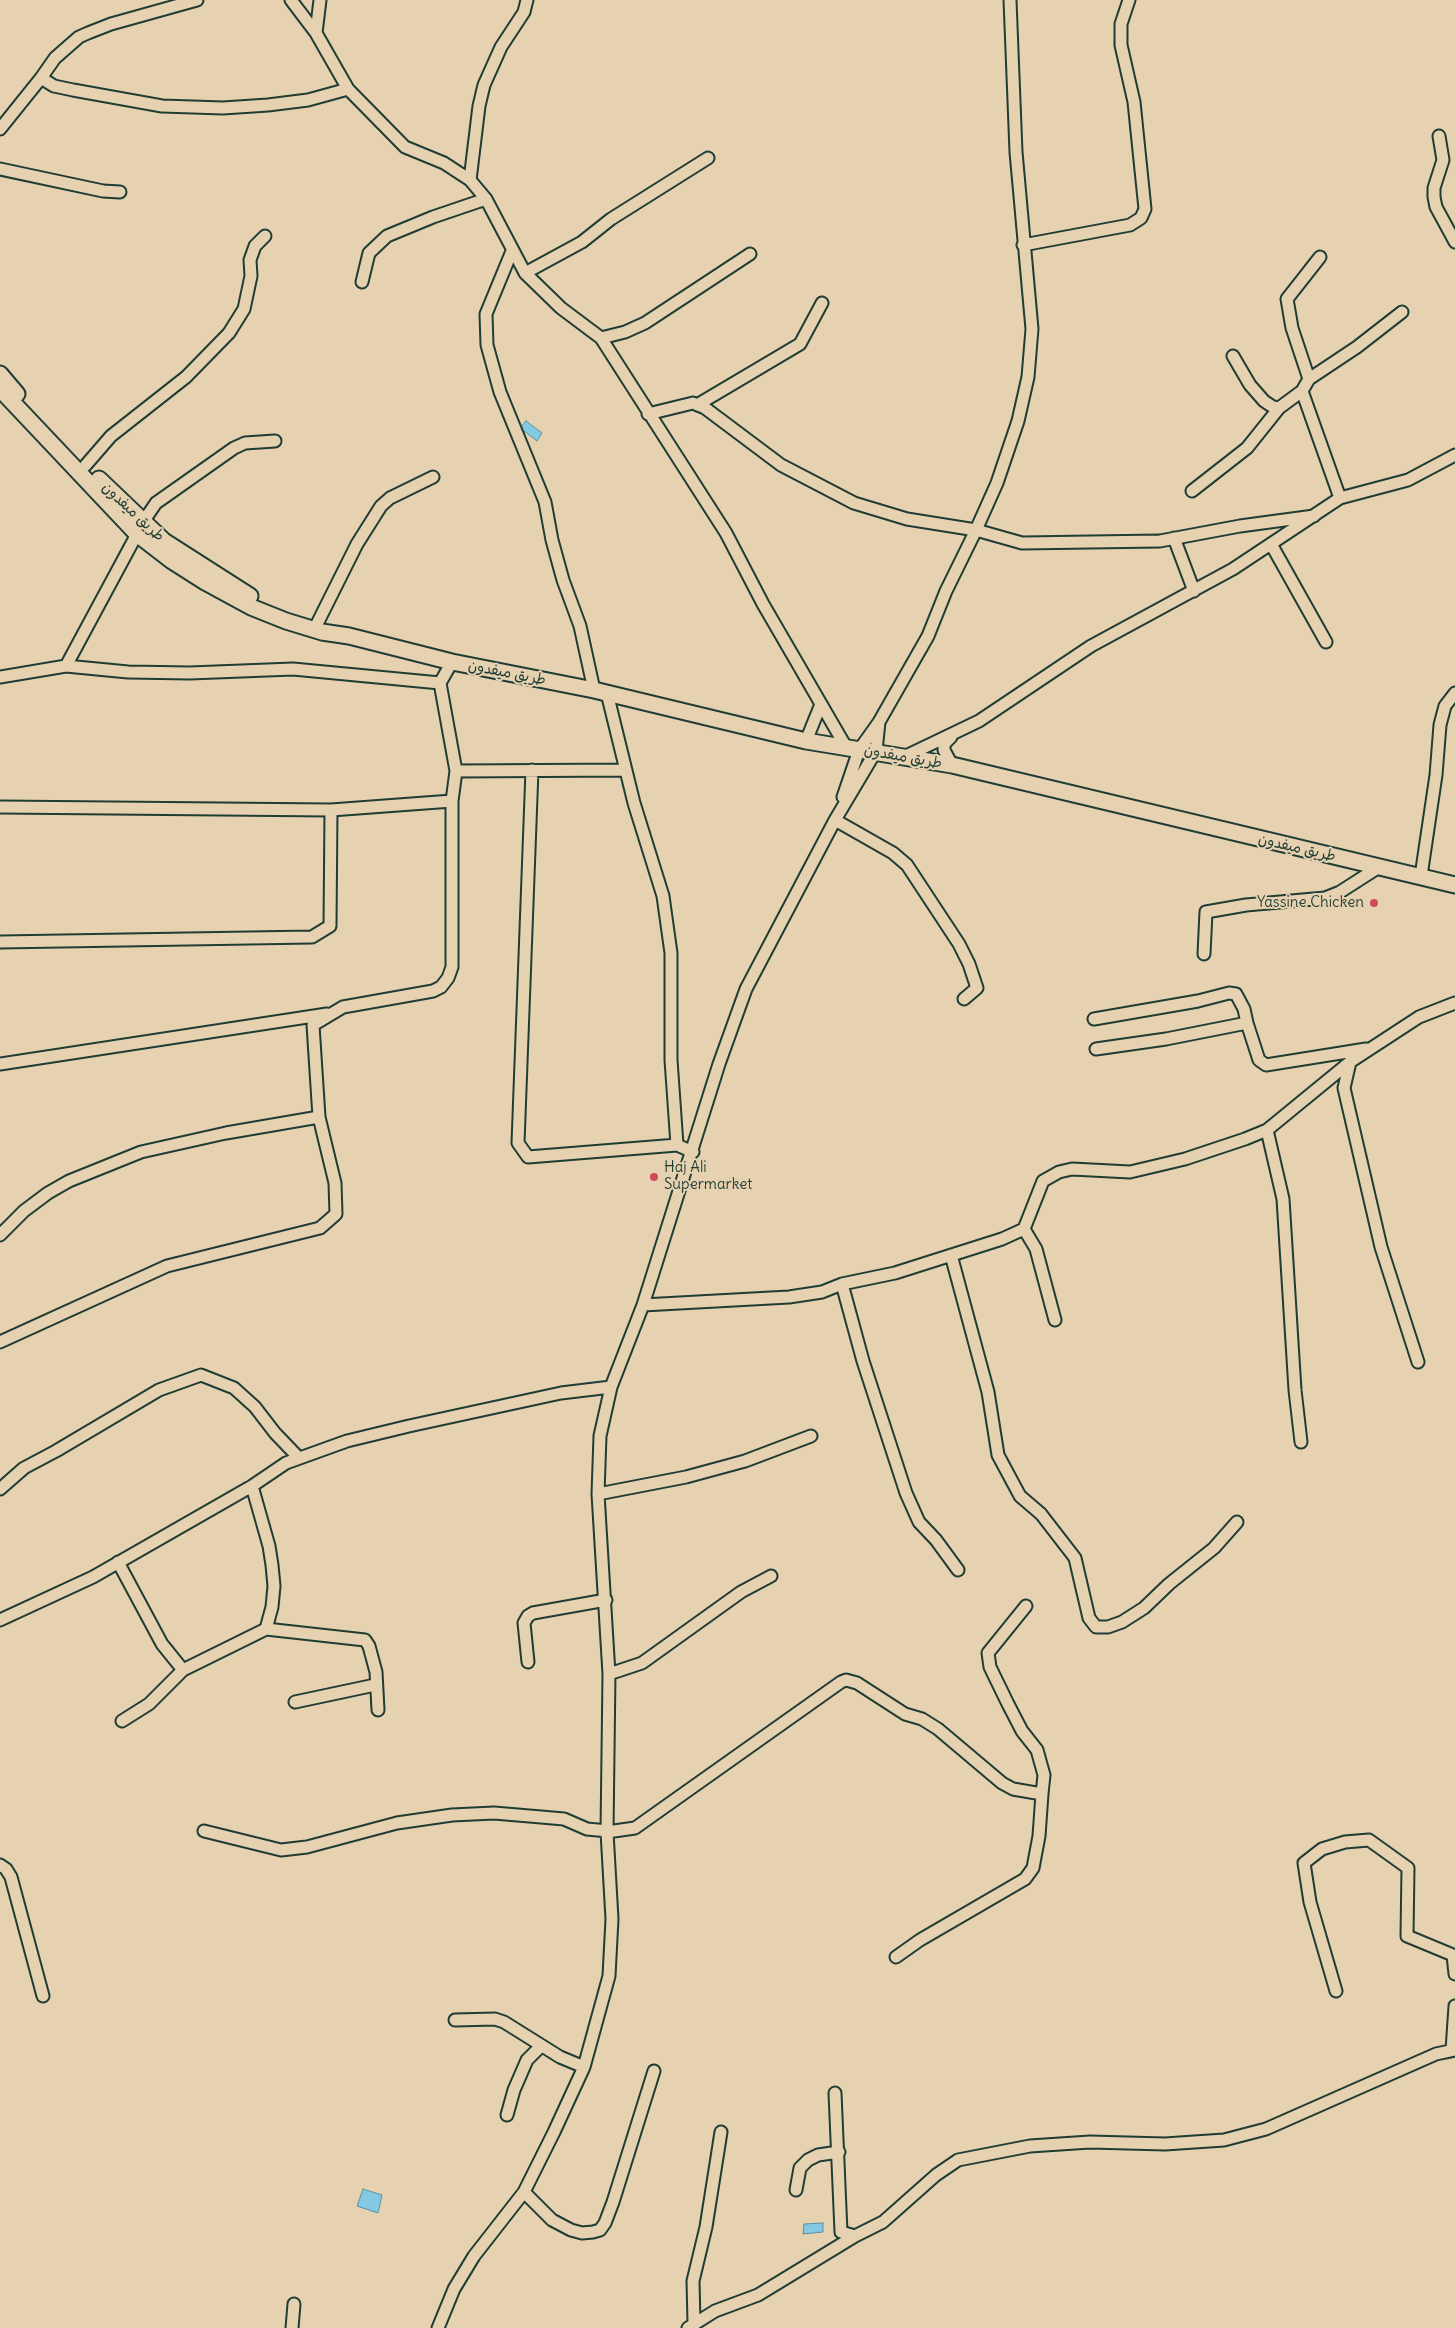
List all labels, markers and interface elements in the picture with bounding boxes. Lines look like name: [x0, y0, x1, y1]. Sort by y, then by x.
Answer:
street label: طريق ميفدون: [98, 479, 168, 545]
street label: طريق ميفدون: [467, 657, 547, 689]
street label: طريق ميفدون: [863, 741, 943, 773]
street label: طريق ميفدون: [1257, 830, 1337, 866]
place label: Yassine Chicken: [1257, 894, 1364, 912]
marker: Yassine Chicken: [1368, 897, 1380, 909]
place label: Haj Ali Supermarket: [664, 1159, 752, 1194]
marker: Haj Ali Supermarket: [648, 1171, 660, 1183]

